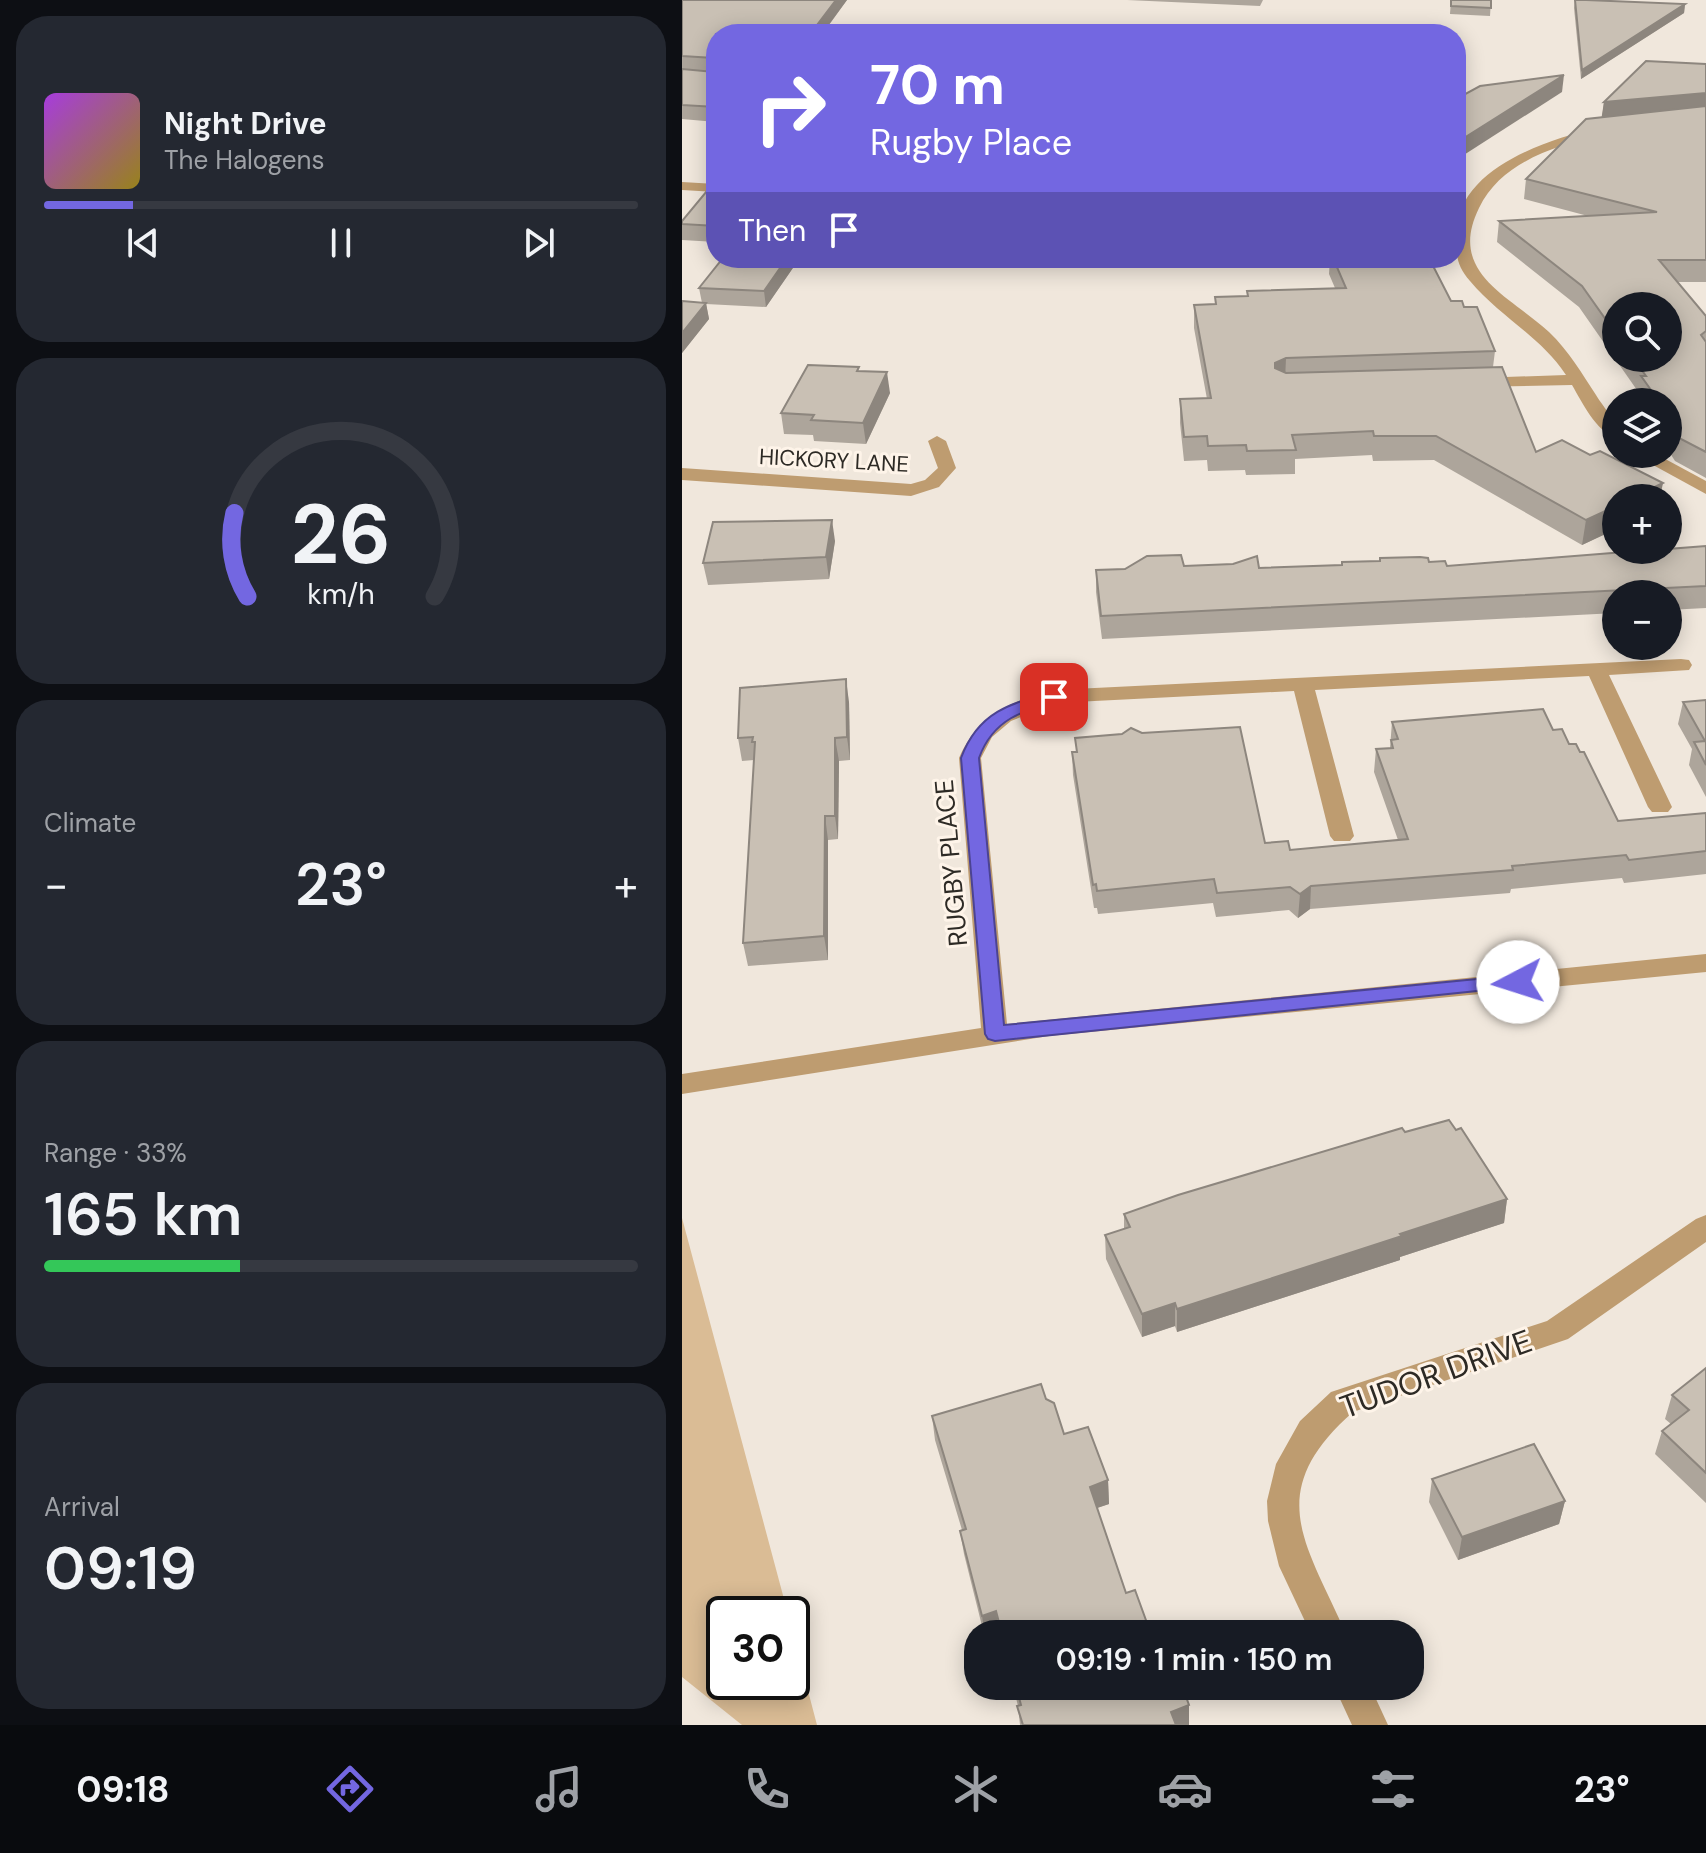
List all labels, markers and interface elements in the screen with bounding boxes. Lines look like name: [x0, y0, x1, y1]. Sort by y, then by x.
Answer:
text: 70 m: [870, 48, 1005, 121]
icon: right: [738, 56, 842, 160]
text: Night Drive: [164, 104, 327, 143]
text: Rugby Place: [870, 119, 1072, 166]
text: The Halogens: [164, 143, 324, 177]
icon: arrive: [822, 208, 866, 252]
text: Then: [738, 211, 806, 250]
icon: previous: [121, 221, 165, 265]
icon: pause: [319, 221, 363, 265]
icon: next: [517, 221, 561, 265]
map controls: [1602, 292, 1682, 660]
button: search: [1602, 292, 1682, 372]
button: layers: [1602, 388, 1682, 468]
street label: HICKORY LANE: [758, 442, 910, 479]
text: 26: [291, 479, 391, 588]
button: +: [1602, 484, 1682, 564]
text: km/h: [307, 576, 375, 613]
button: −: [1602, 580, 1682, 660]
pin: [1020, 663, 1088, 731]
icon: arrive: [1032, 675, 1076, 719]
street label: RUGBY PLACE: [927, 778, 975, 948]
text: Climate: [44, 806, 136, 840]
text: 23°: [295, 845, 387, 924]
text: −: [44, 856, 68, 914]
text: +: [614, 856, 638, 914]
position arrow: [1476, 940, 1560, 1024]
text: Range · 33%: [44, 1136, 187, 1170]
text: 165 km: [44, 1175, 242, 1254]
street label: TUDOR DRIVE: [1334, 1320, 1538, 1428]
text: Arrival: [44, 1490, 120, 1524]
text: 09:19: [44, 1529, 197, 1608]
speed limit sign: 30: [706, 1596, 810, 1700]
text: 09:19 · 1 min · 150 m: [1056, 1640, 1332, 1679]
icon: directions: [322, 1761, 378, 1817]
icon: music: [531, 1761, 587, 1817]
icon: phone: [739, 1761, 795, 1817]
icon: climate: [948, 1761, 1004, 1817]
icon: car: [1157, 1761, 1213, 1817]
icon: filters: [1365, 1761, 1421, 1817]
text: 09:18: [76, 1766, 170, 1813]
text: 23°: [1574, 1766, 1630, 1813]

